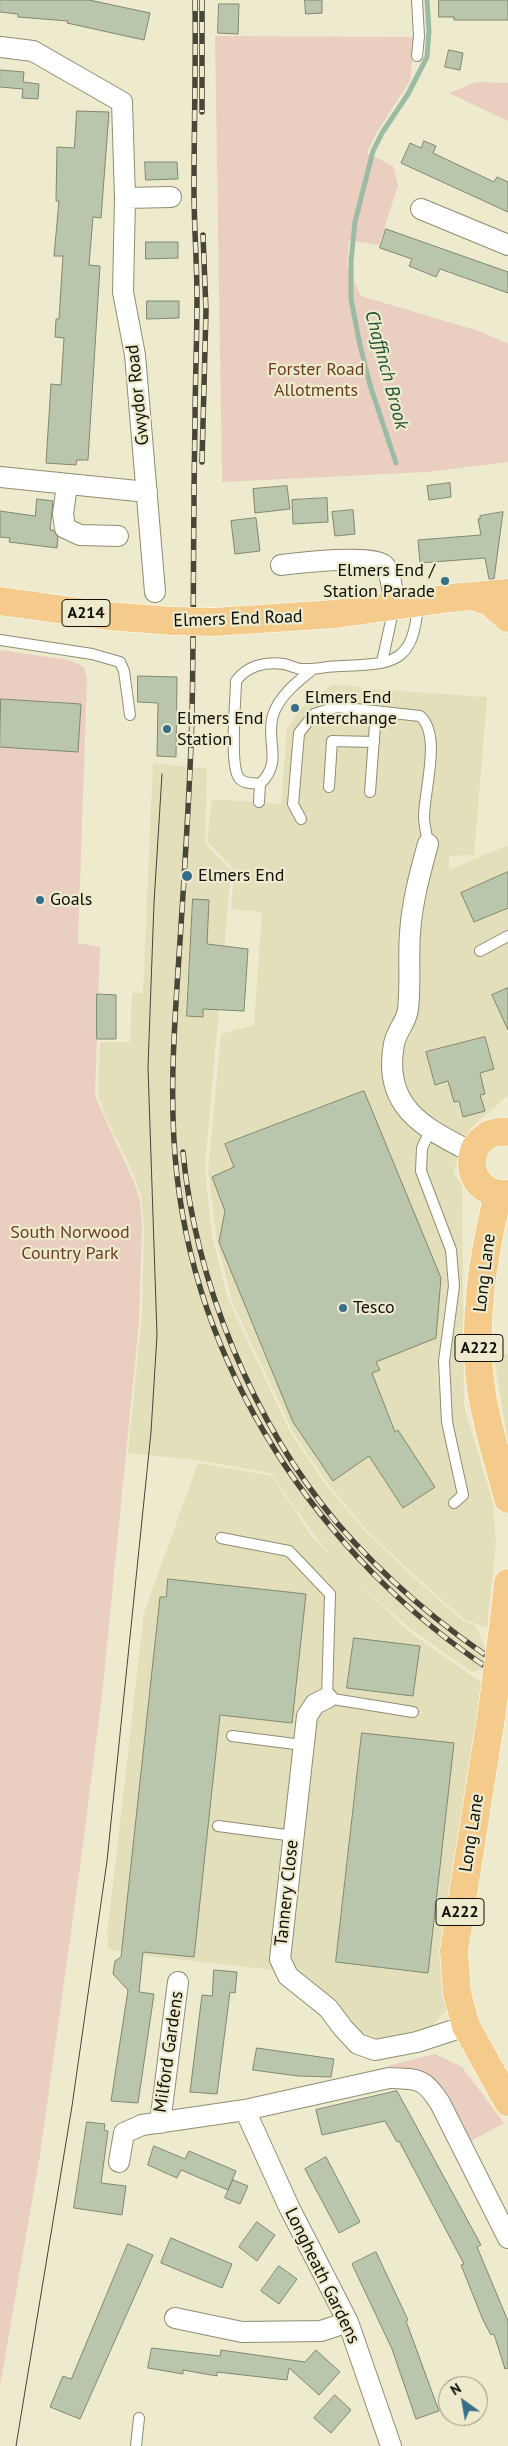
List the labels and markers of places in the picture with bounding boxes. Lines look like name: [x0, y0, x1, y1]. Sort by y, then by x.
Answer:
place label: Elmers End / Station Parade: [323, 560, 435, 602]
marker: Elmers End / Station Parade: [439, 575, 451, 587]
place label: Elmers End Interchange: [305, 687, 397, 730]
marker: Elmers End Interchange: [289, 702, 301, 714]
place label: Elmers End Station: [177, 708, 263, 751]
marker: Elmers End Station: [161, 723, 173, 735]
place label: Elmers End: [198, 865, 284, 887]
marker: Elmers End: [180, 869, 194, 883]
place label: Goals: [50, 889, 92, 911]
marker: Goals: [34, 894, 46, 906]
place label: Tesco: [353, 1297, 395, 1319]
marker: Tesco: [337, 1302, 349, 1314]

